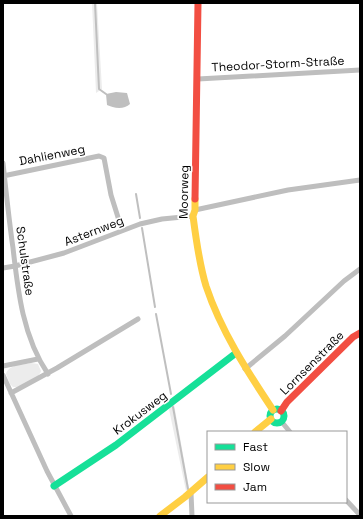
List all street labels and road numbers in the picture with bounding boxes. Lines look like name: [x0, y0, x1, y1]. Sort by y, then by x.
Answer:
street label: Theodor-Storm-Straße: [211, 53, 345, 75]
street label: Dahlienweg: [18, 141, 86, 169]
street label: Moorweg: [176, 165, 192, 219]
street label: Asternweg: [62, 212, 126, 250]
street label: Schulstraße: [12, 225, 38, 297]
street label: Lornsenstraße: [277, 328, 347, 398]
street label: Krokusweg: [110, 388, 170, 438]

